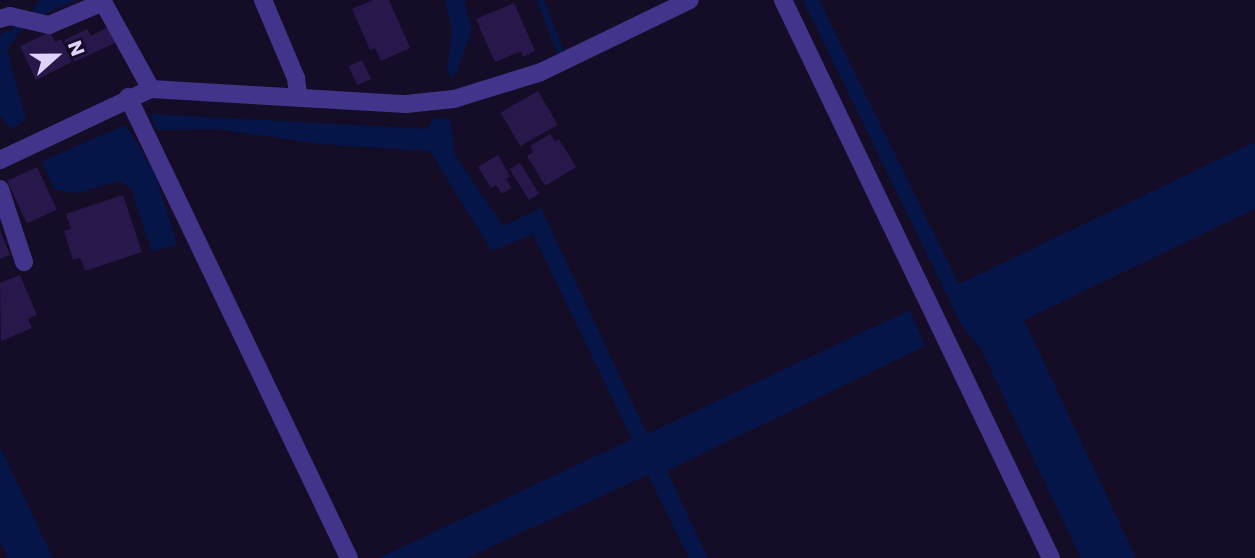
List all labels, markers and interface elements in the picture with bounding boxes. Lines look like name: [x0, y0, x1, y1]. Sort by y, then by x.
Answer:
north arrow: [21, 21, 91, 91]
text: N: [61, 37, 91, 60]

